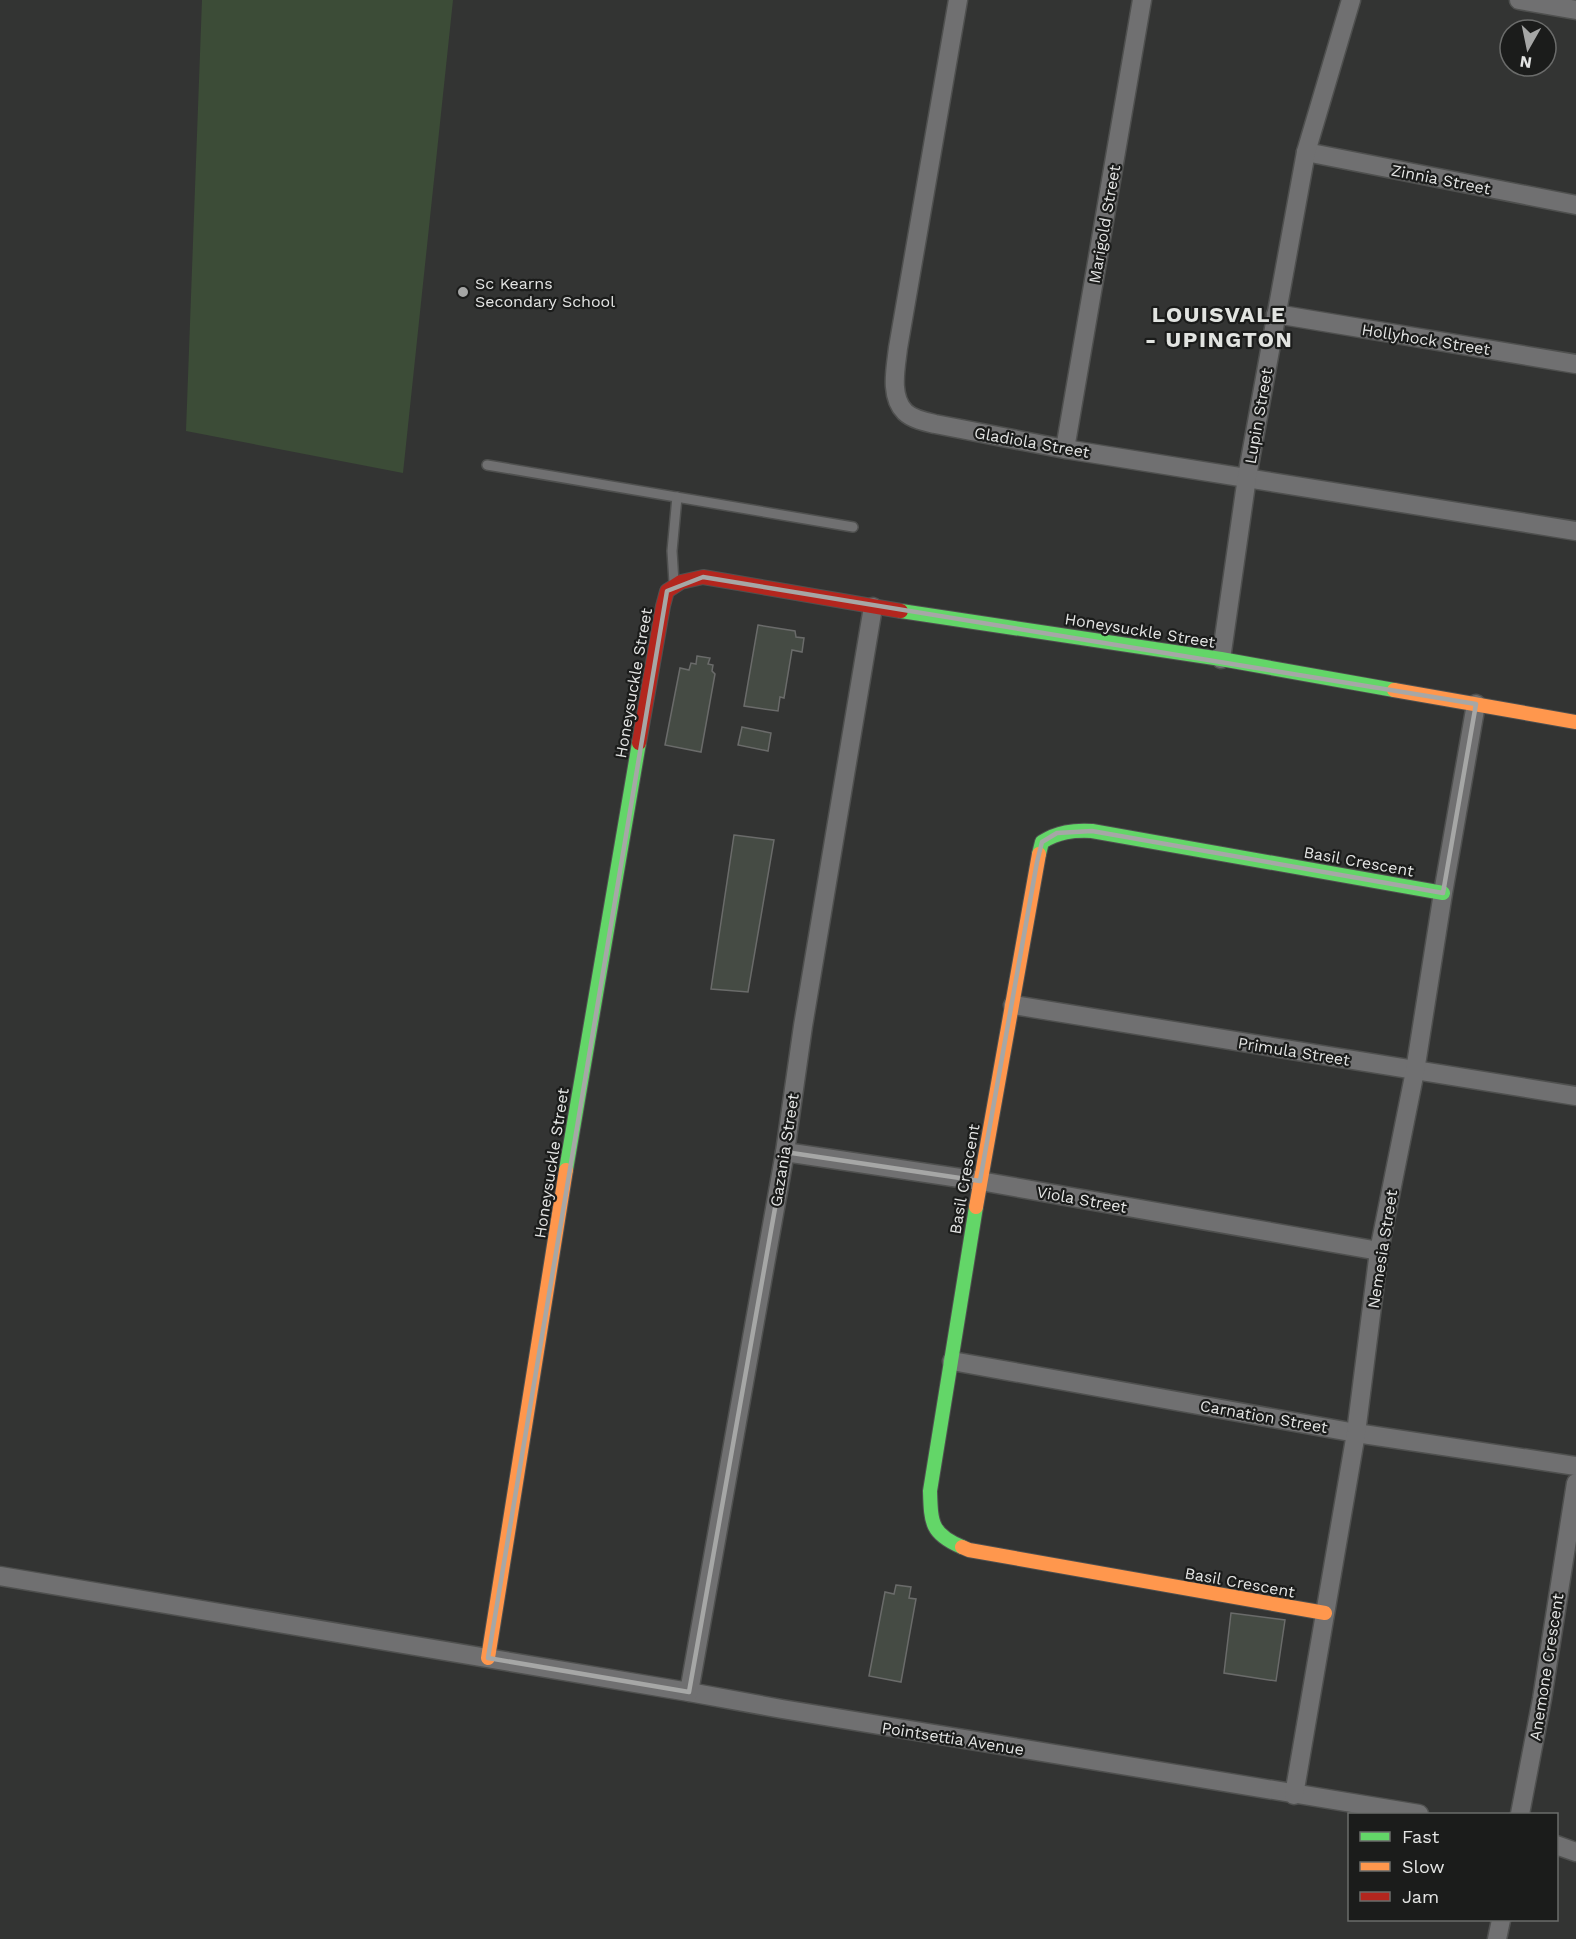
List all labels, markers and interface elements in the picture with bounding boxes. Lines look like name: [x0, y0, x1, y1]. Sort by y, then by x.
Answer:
north arrow: [1498, 18, 1558, 78]
text: N: [1518, 52, 1533, 73]
street label: Zinnia Street: [1390, 161, 1492, 198]
street label: Marigold Street: [1085, 163, 1124, 285]
place label: Sc Kearns Secondary School: [475, 274, 615, 311]
marker: Sc Kearns Secondary School: [456, 285, 470, 299]
district label: LOUISVALE - UPINGTON: [1145, 302, 1293, 352]
street label: Hollyhock Street: [1360, 320, 1492, 359]
street label: Lupin Street: [1241, 366, 1276, 466]
street label: Gladiola Street: [973, 423, 1091, 462]
street label: Honeysuckle Street: [611, 606, 656, 760]
street label: Honeysuckle Street: [1063, 609, 1217, 652]
street label: Basil Crescent: [1302, 842, 1416, 881]
street label: Primula Street: [1237, 1033, 1351, 1070]
street label: Honeysuckle Street: [530, 1086, 573, 1240]
street label: Gazania Street: [766, 1092, 803, 1208]
street label: Basil Crescent: [945, 1122, 984, 1236]
street label: Viola Street: [1035, 1182, 1129, 1217]
street label: Nemesia Street: [1364, 1188, 1401, 1310]
street label: Carnation Street: [1199, 1396, 1330, 1437]
street label: Basil Crescent: [1183, 1563, 1297, 1602]
street label: Anemone Crescent: [1525, 1592, 1568, 1742]
street label: Pointsettia Avenue: [880, 1718, 1026, 1759]
legend: [1348, 1813, 1558, 1921]
text: Fast: [1402, 1826, 1440, 1847]
text: Slow: [1402, 1856, 1445, 1877]
text: Jam: [1402, 1886, 1439, 1907]

